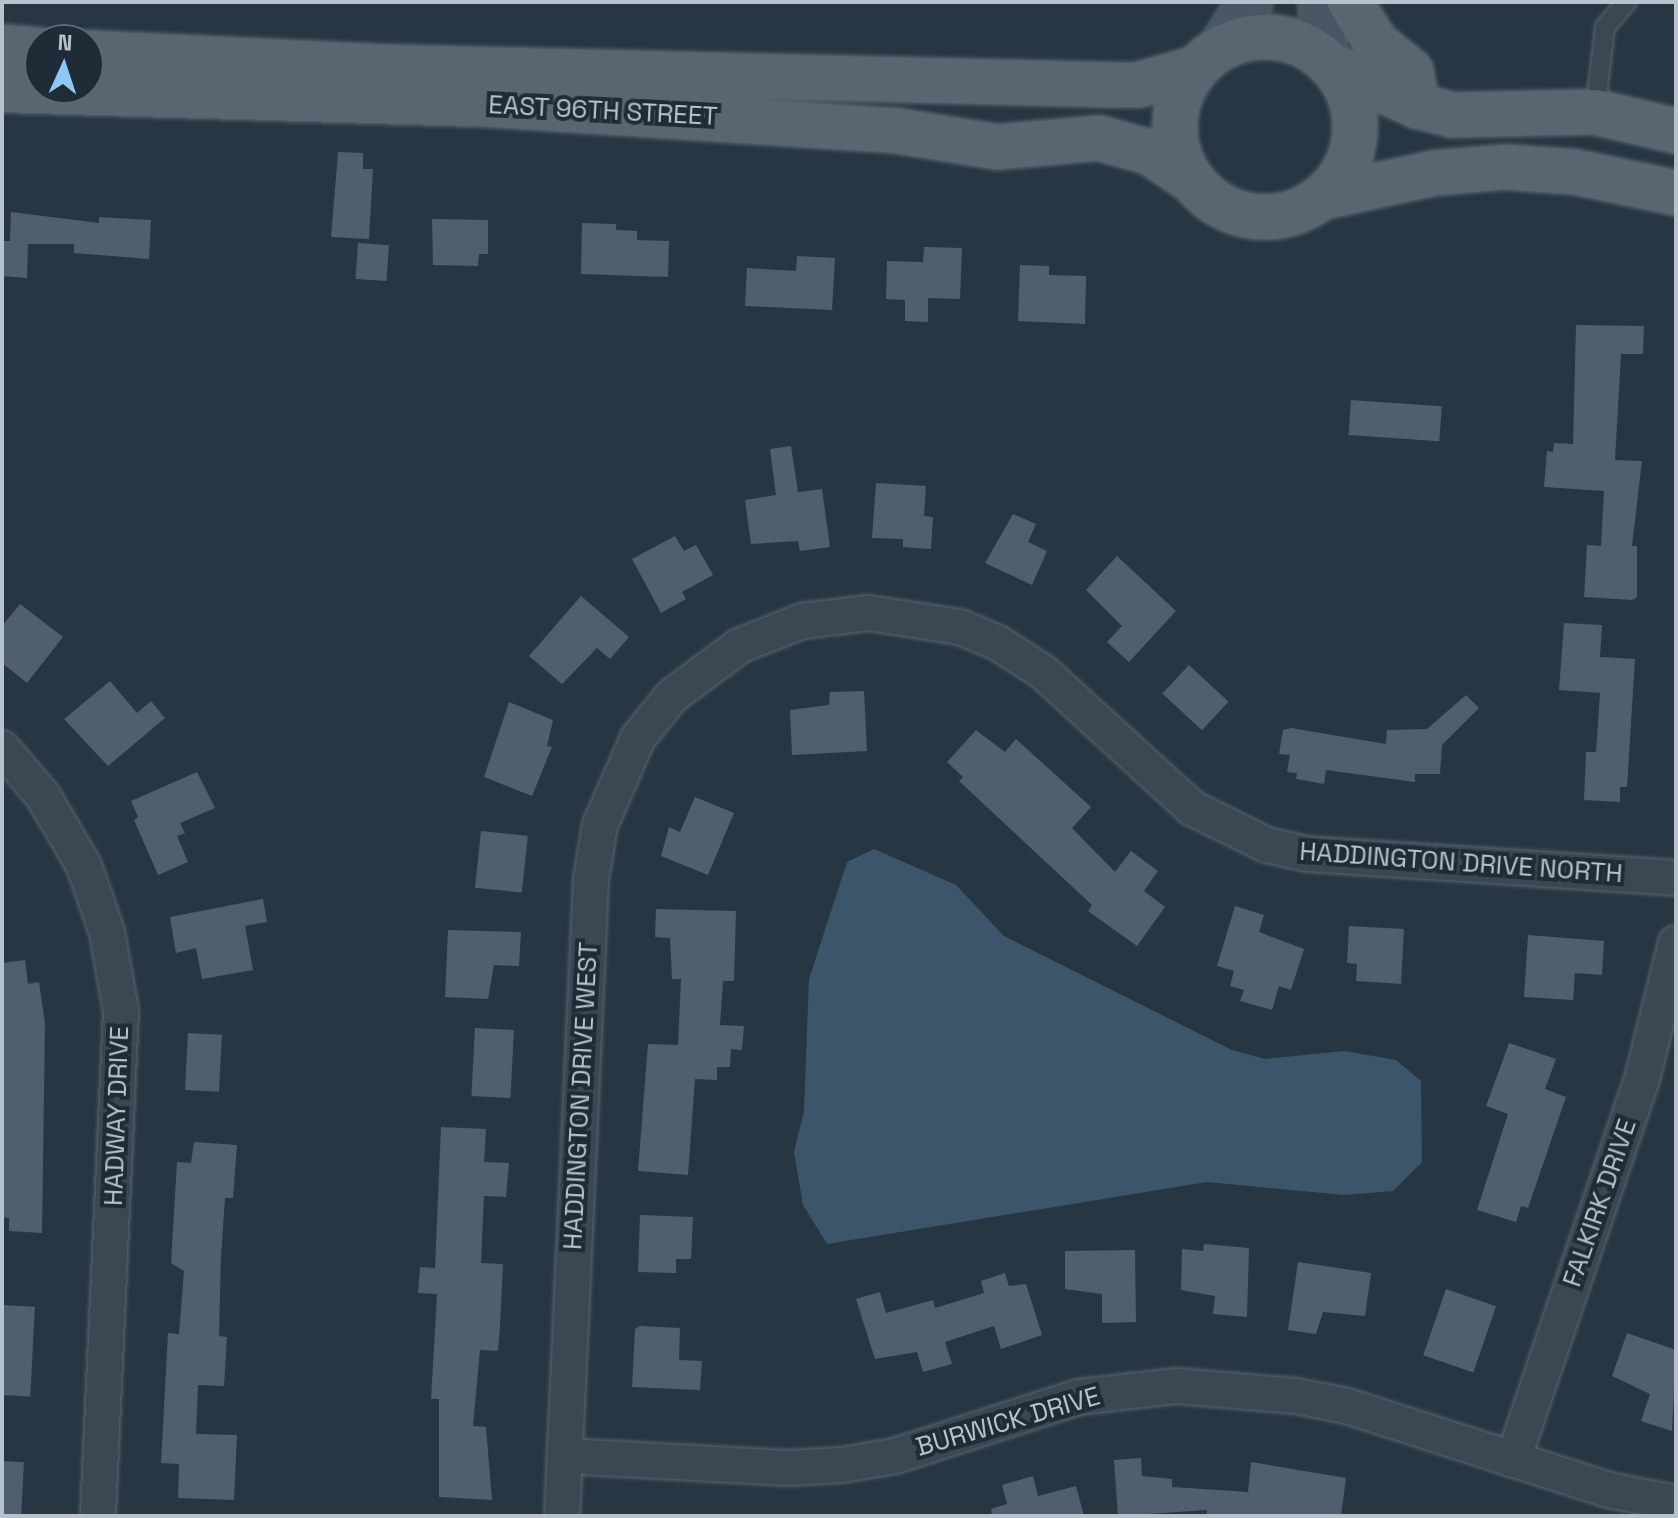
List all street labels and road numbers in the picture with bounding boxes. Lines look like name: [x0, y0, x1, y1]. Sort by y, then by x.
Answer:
street label: EAST 96TH STREET: [487, 89, 719, 133]
street label: HADDINGTON DRIVE NORTH: [1298, 836, 1624, 890]
street label: HADDINGTON DRIVE WEST: [557, 941, 605, 1251]
street label: HADWAY DRIVE: [98, 1025, 136, 1207]
street label: FALKIRK DRIVE: [1557, 1115, 1643, 1291]
street label: BURWICK DRIVE: [912, 1381, 1104, 1463]

